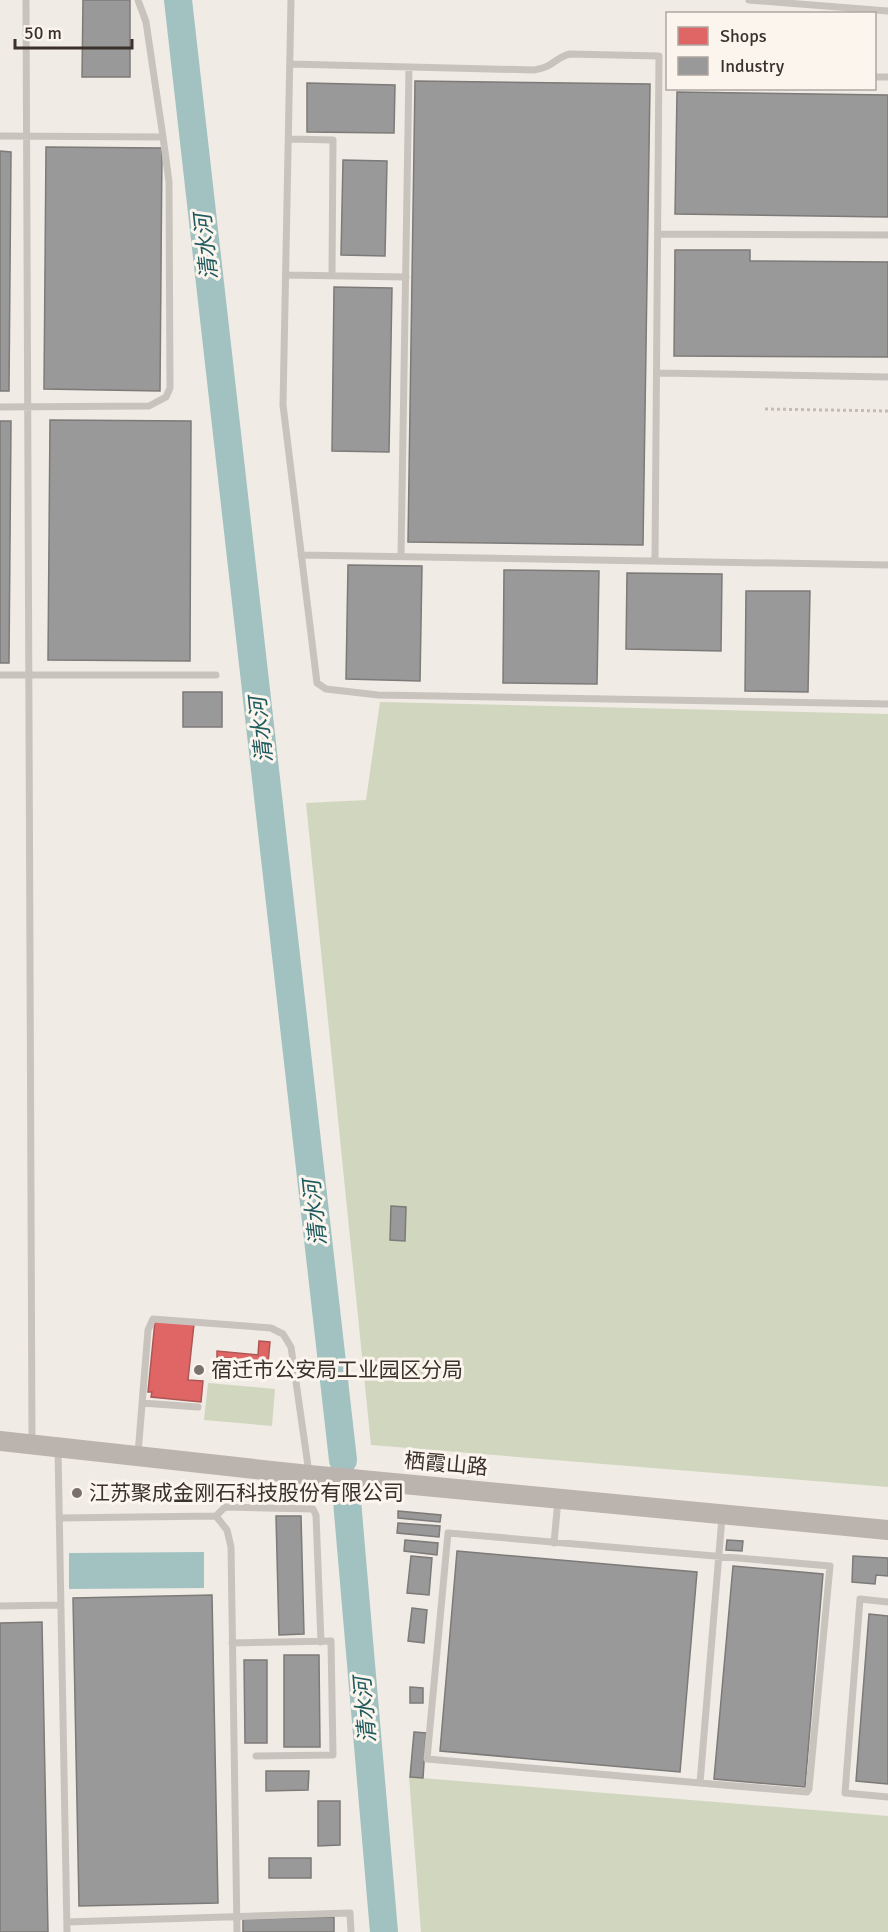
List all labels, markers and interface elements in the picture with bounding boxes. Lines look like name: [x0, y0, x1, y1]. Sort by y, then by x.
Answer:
scale bar: [15, 12, 132, 50]
legend: [666, 12, 876, 90]
text: 50 m: [24, 22, 62, 44]
text: Shops: [720, 25, 767, 47]
text: Industry: [720, 55, 785, 77]
water label: 清水河: [189, 209, 223, 281]
water label: 清水河: [244, 692, 278, 764]
water label: 清水河: [298, 1175, 332, 1247]
place label: 宿迁市公安局工业园区分局: [211, 1357, 463, 1383]
marker: 宿迁市公安局工业园区分局: [192, 1363, 206, 1377]
street label: 栖霞山路: [403, 1447, 489, 1481]
place label: 江苏聚成金刚石科技股份有限公司: [89, 1480, 404, 1506]
marker: 江苏聚成金刚石科技股份有限公司: [70, 1486, 84, 1500]
water label: 清水河: [348, 1672, 381, 1744]

